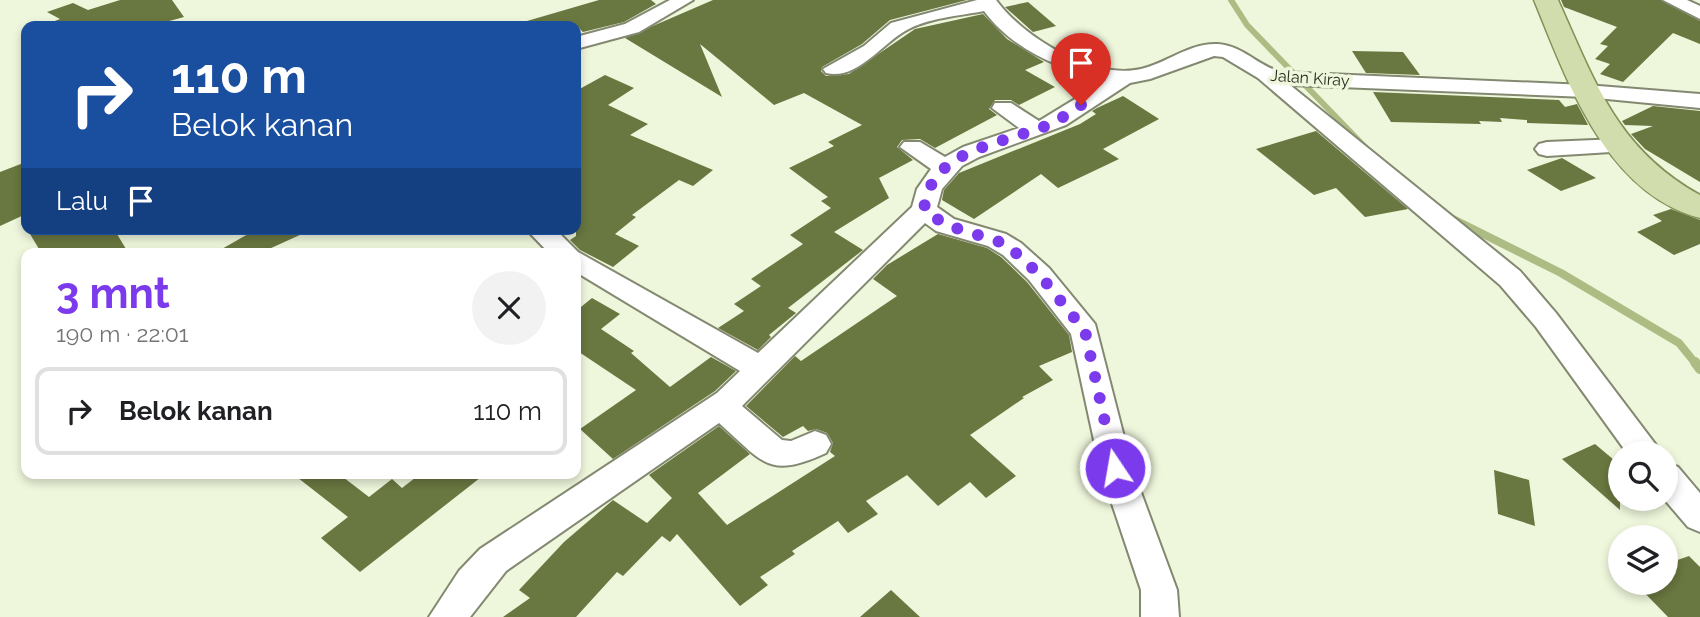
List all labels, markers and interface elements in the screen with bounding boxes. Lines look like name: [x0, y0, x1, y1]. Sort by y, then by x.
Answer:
pin: [1051, 33, 1111, 105]
icon: arrive: [1062, 44, 1100, 82]
text: 110 m: [171, 47, 307, 104]
icon: right: [56, 49, 147, 140]
street label: Jalan Kiray: [1270, 66, 1351, 90]
text: Belok kanan: [171, 106, 353, 143]
icon: arrive: [122, 182, 160, 220]
text: Lalu: [56, 186, 108, 216]
text: 3 mnt: [56, 269, 170, 318]
button: close: [472, 271, 546, 345]
text: 190 m · 22:01: [56, 320, 189, 347]
icon: right: [60, 392, 98, 430]
text: Belok kanan: [119, 396, 273, 426]
text: 110 m: [473, 396, 542, 426]
position arrow: [1078, 431, 1152, 505]
map controls: [1608, 441, 1678, 595]
button: search: [1608, 441, 1678, 511]
button: layers: [1608, 525, 1678, 595]

